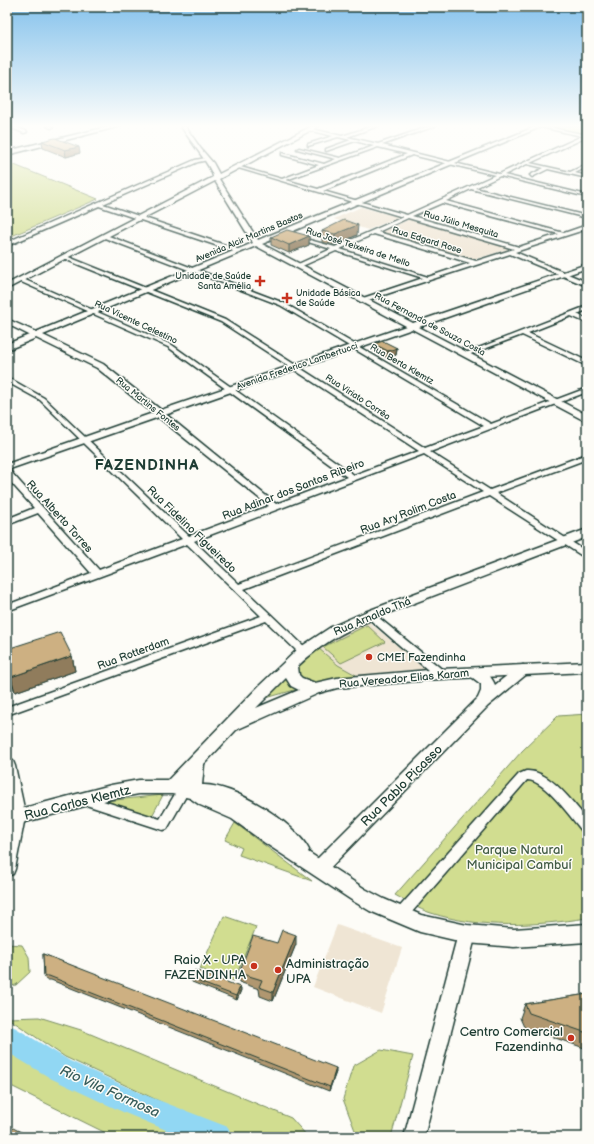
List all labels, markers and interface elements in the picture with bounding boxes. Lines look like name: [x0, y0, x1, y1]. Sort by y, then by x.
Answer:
street label: Rua Júlio Mesquita: [422, 209, 500, 240]
street label: Avenida Alcir Martins Bastos: [194, 210, 305, 265]
street label: Rua José Teixeira de Mello: [304, 225, 411, 270]
street label: Rua Edgard Rose: [391, 225, 464, 256]
place label: Unidade de Saúde Santa Amélia: [175, 271, 252, 292]
marker: Unidade de Saúde Santa Amélia: [254, 275, 266, 287]
place label: Unidade Básica de Saúde: [296, 288, 361, 309]
street label: Rua Fernando de Souza Costa: [372, 290, 487, 358]
marker: Unidade Básica de Saúde: [281, 292, 293, 304]
street label: Rua Vicente Celestino: [93, 298, 179, 347]
street label: Avenida Frederico Lambertucci: [235, 341, 359, 392]
street label: Rua Berta Klemtz: [368, 342, 436, 387]
street label: Rua Viriato Corrêa: [323, 372, 392, 423]
street label: Rua Martins Fontes: [113, 375, 182, 434]
district label: FAZENDINHA: [95, 456, 199, 475]
street label: Rua Adinar dos Santos Ribeiro: [220, 456, 366, 523]
street label: Rua Alberto Torres: [24, 478, 96, 555]
street label: Rua Fidelino Figueiredo: [144, 483, 239, 575]
street label: Rua Ary Rolim Costa: [358, 488, 458, 537]
street label: Rua Arnaldo Thá: [332, 594, 413, 639]
street label: Rua Rotterdam: [96, 634, 171, 672]
place label: CMEI Fazendinha: [377, 651, 466, 664]
marker: CMEI Fazendinha: [364, 652, 374, 662]
street label: Rua Vereador Elias Karam: [338, 666, 470, 691]
street label: Rua Pablo Picasso: [357, 741, 446, 830]
street label: Rua Carlos Klemtz: [23, 782, 133, 824]
park label: Parque Natural Municipal Cambuí: [466, 842, 572, 873]
place label: Raio X - UPA FAZENDINHA: [164, 952, 246, 983]
place label: Administração UPA: [286, 956, 369, 987]
marker: Raio X - UPA FAZENDINHA: [249, 961, 259, 971]
marker: Administração UPA: [273, 965, 283, 975]
place label: Centro Comercial Fazendinha: [460, 1024, 563, 1055]
marker: Centro Comercial Fazendinha: [566, 1033, 576, 1043]
water label: Rio Vila Formosa: [57, 1062, 162, 1121]

